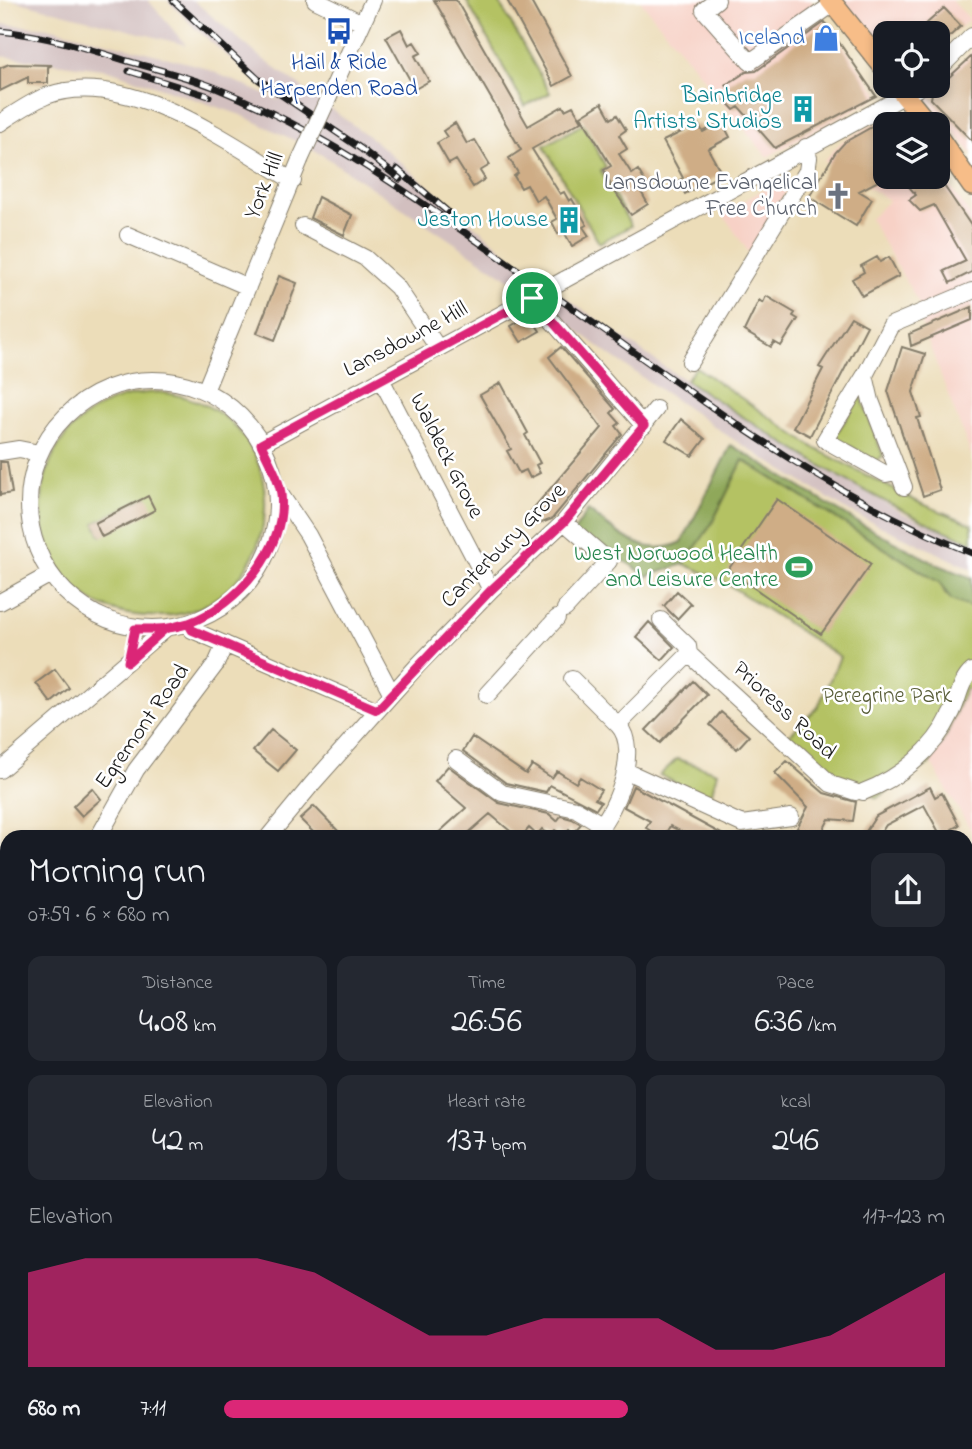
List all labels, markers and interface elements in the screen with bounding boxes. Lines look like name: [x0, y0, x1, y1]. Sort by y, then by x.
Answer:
bus stop icon: Hail & Ride Harpenden Road: [324, 16, 354, 46]
map controls: [873, 21, 950, 189]
button: locate: [873, 21, 950, 98]
place label: Iceland: [739, 22, 805, 55]
shop icon: Iceland: [811, 23, 841, 53]
place label: Hail & Ride Harpenden Road: [260, 47, 418, 106]
place label: Bainbridge Artists' Studios: [633, 80, 783, 139]
building icon: Bainbridge Artists' Studios: [788, 94, 818, 124]
button: layers: [873, 112, 950, 189]
street label: York Hill: [237, 147, 293, 225]
place label: Lansdowne Evangelical Free Church: [604, 167, 817, 226]
church icon: Lansdowne Evangelical Free Church: [823, 181, 853, 211]
place label: Jeston House: [418, 204, 549, 237]
building icon: Jeston House: [554, 205, 584, 235]
pin: [502, 268, 562, 328]
icon: arrive: [513, 279, 551, 317]
street label: Lansdowne Hill: [338, 293, 474, 387]
street label: Waldeck Grove: [400, 388, 492, 525]
street label: Canterbury Grove: [434, 475, 576, 618]
place label: West Norwood Health and Leisure Centre: [574, 538, 779, 597]
sports icon: West Norwood Health and Leisure Centre: [784, 552, 814, 582]
street label: Prioress Road: [725, 654, 843, 768]
street label: Egremont Road: [88, 658, 199, 797]
park label: Peregrine Park: [822, 680, 953, 714]
text: Morning run: [28, 845, 206, 901]
button: share: [871, 853, 945, 927]
text: 07:59 · 6 × 680 m: [28, 899, 170, 932]
text: Distance: [143, 970, 213, 997]
text: Time: [468, 970, 505, 997]
text: Pace: [777, 970, 814, 997]
text: 4.08: [139, 997, 188, 1048]
text: 26:56: [451, 997, 522, 1048]
text: 6:36: [755, 997, 803, 1048]
text: km: [188, 1013, 216, 1040]
text: /km: [803, 1013, 836, 1040]
text: Elevation: [143, 1089, 212, 1116]
text: Heart rate: [448, 1089, 525, 1116]
text: kcal: [780, 1089, 811, 1116]
text: 42: [152, 1116, 184, 1167]
text: 137: [447, 1116, 487, 1167]
text: 246: [772, 1116, 819, 1167]
text: m: [184, 1132, 203, 1159]
text: bpm: [487, 1132, 526, 1159]
text: Elevation: [28, 1201, 113, 1234]
text: 117–123 m: [862, 1201, 945, 1234]
text: 680 m: [28, 1393, 80, 1426]
text: 7:11: [140, 1393, 166, 1426]

